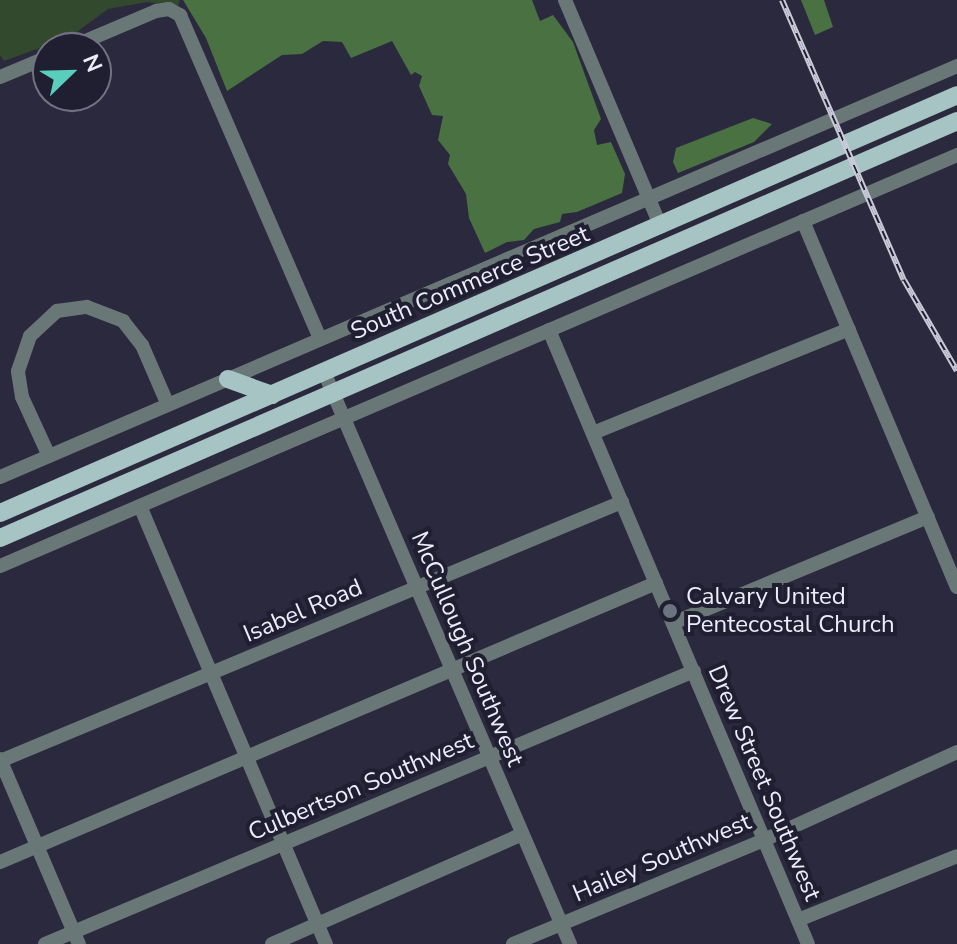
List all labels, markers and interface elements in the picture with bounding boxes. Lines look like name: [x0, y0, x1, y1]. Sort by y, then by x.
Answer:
north arrow: [32, 32, 112, 112]
text: N: [75, 50, 109, 77]
street label: South Commerce Street: [347, 220, 593, 346]
street label: McCullough Southwest: [405, 527, 529, 771]
street label: Isabel Road: [239, 573, 367, 649]
place label: Calvary United Pentecostal Church: [686, 583, 895, 639]
marker: Calvary United Pentecostal Church: [661, 602, 679, 620]
street label: Drew Street Southwest: [701, 661, 827, 905]
street label: Culbertson Southwest: [244, 727, 478, 847]
street label: Hailey Southwest: [569, 807, 755, 909]

